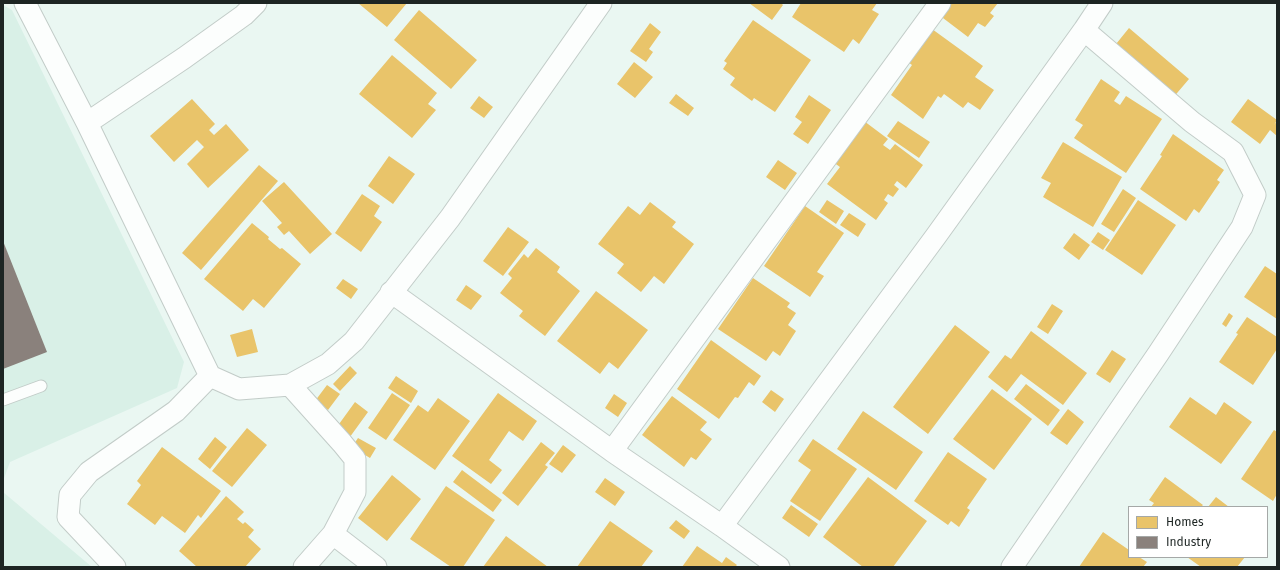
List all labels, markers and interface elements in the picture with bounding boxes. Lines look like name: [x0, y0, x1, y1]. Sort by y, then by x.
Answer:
legend: [1128, 506, 1268, 558]
text: Homes: [1166, 515, 1204, 529]
text: Industry: [1166, 535, 1211, 549]

